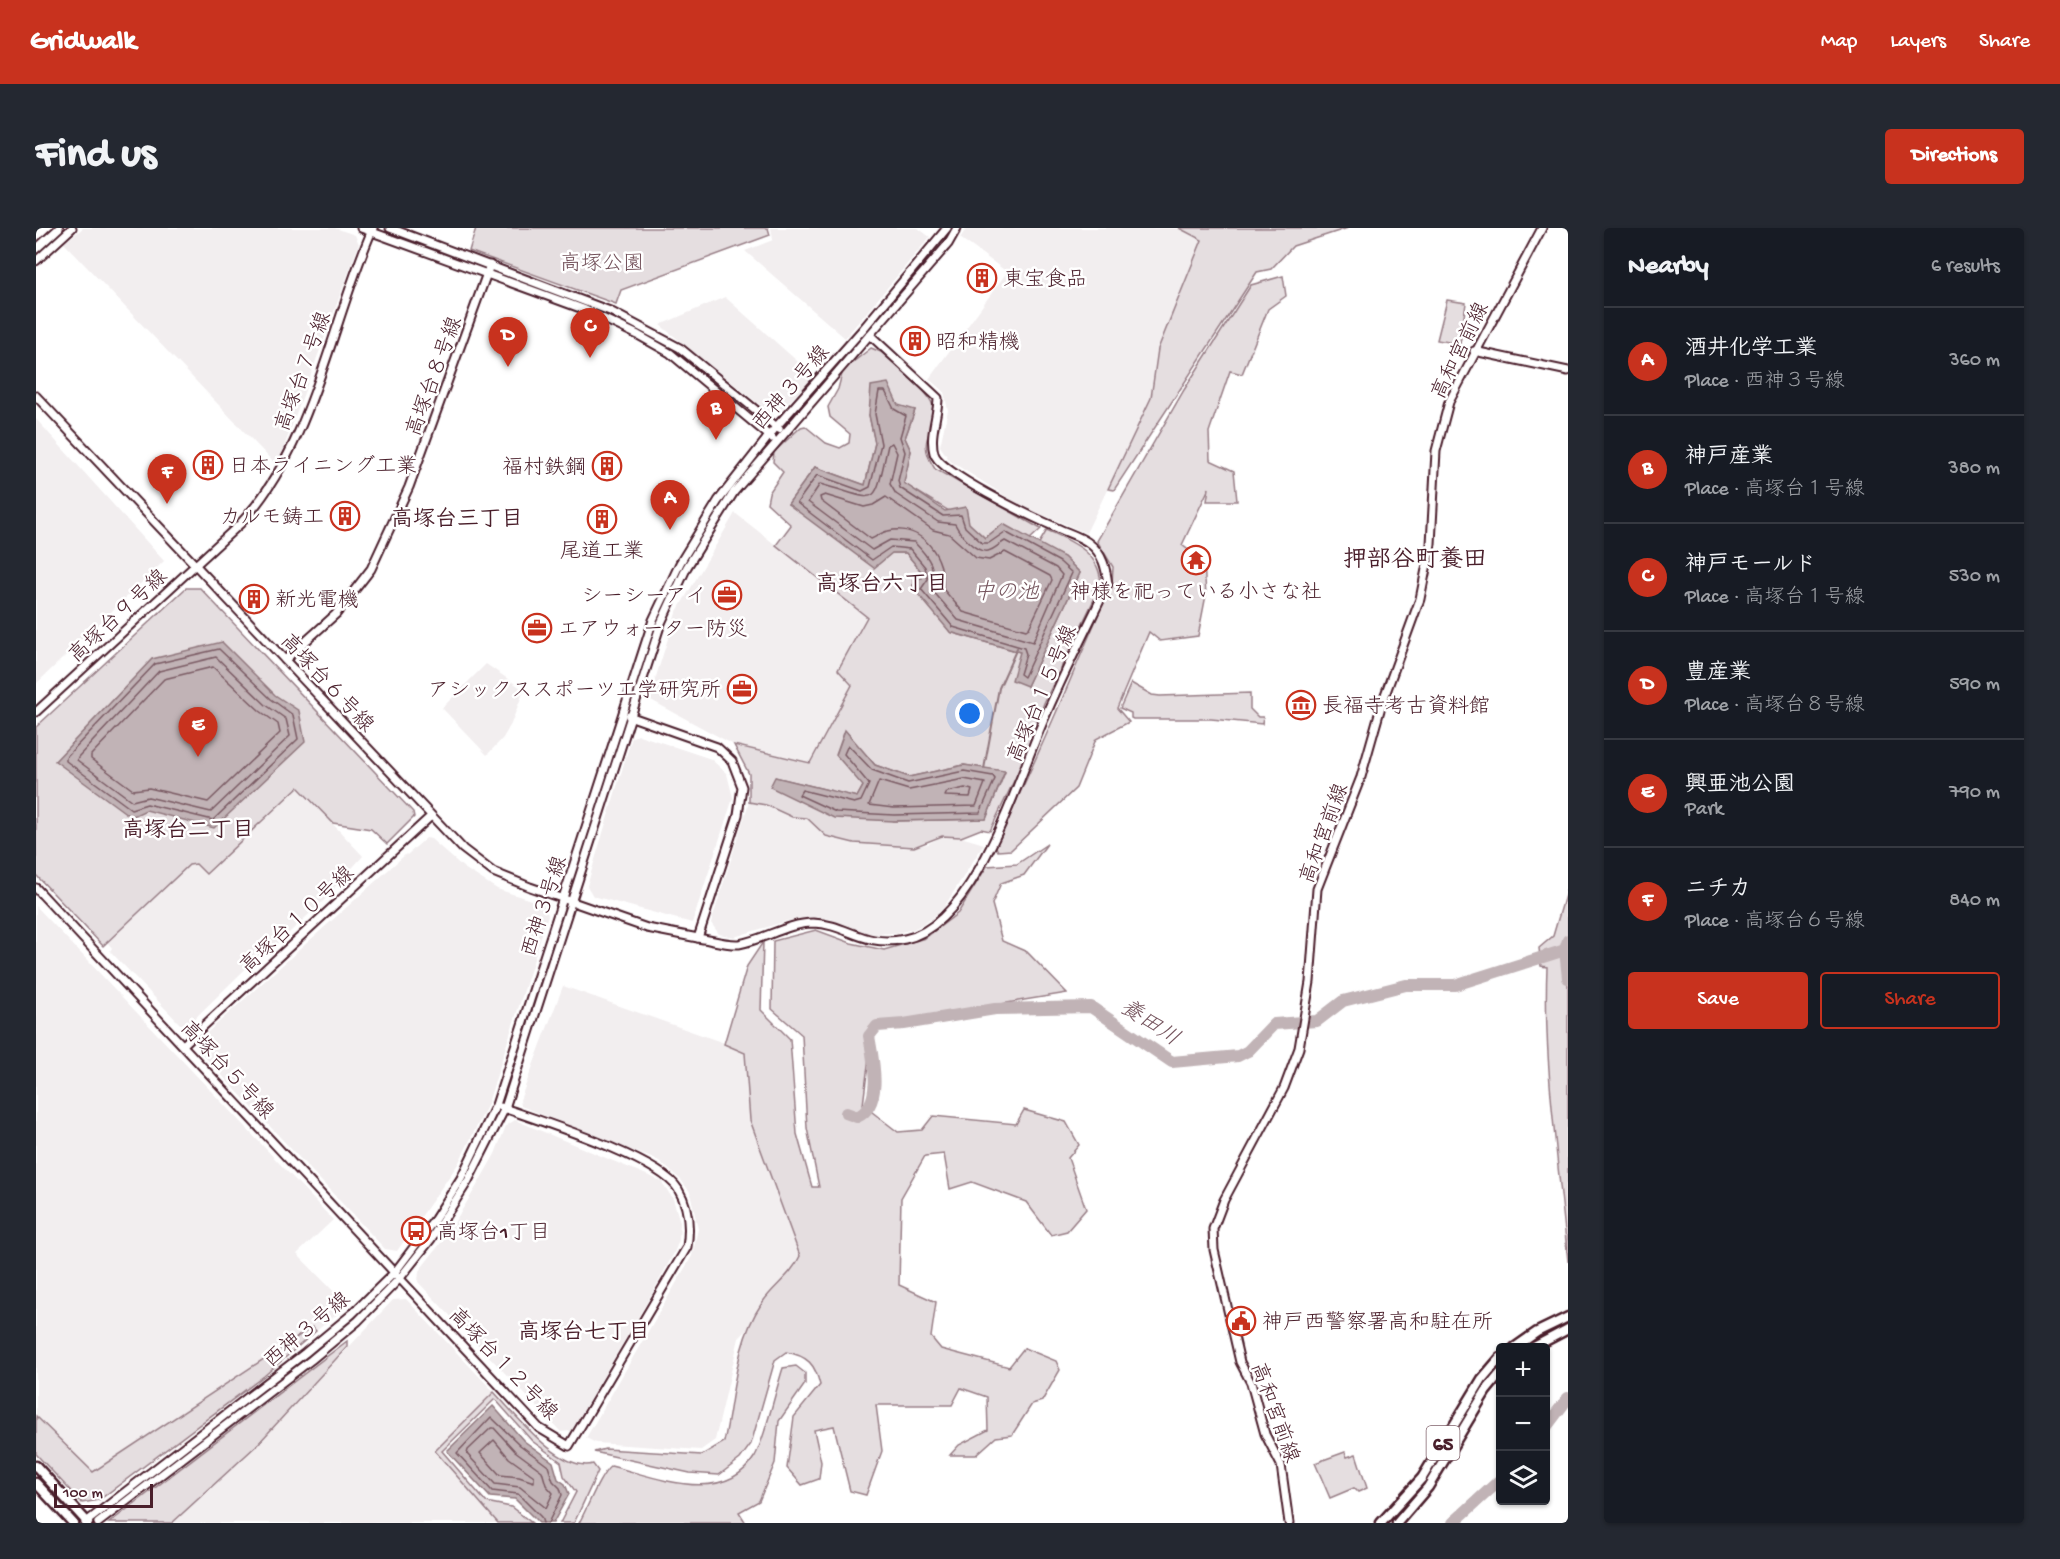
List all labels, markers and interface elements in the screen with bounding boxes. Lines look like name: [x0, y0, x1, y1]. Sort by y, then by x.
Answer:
text: Gridwalk: [30, 26, 136, 59]
text: Map: [1821, 30, 1857, 55]
text: Layers: [1890, 30, 1946, 55]
text: Share: [1979, 30, 2030, 55]
button: Directions: [1885, 129, 2024, 184]
text: Find us: [36, 132, 156, 181]
park label: 高塚公園: [560, 251, 644, 278]
text: Nearby: [1628, 252, 1709, 283]
text: 6 results: [1931, 256, 2000, 279]
building icon: 東宝食品: [966, 262, 998, 294]
place label: 東宝食品: [1003, 267, 1087, 294]
street label: 高和宮前線: [1426, 298, 1496, 404]
street label: 高塚台７号線: [270, 308, 339, 436]
pin: C: [570, 308, 610, 358]
street label: 高塚台８号線: [401, 313, 470, 441]
pin: D: [488, 318, 528, 367]
building icon: 昭和精機: [899, 325, 931, 357]
place label: 昭和精機: [936, 330, 1020, 357]
text: 酒井化学工業: [1685, 337, 1817, 363]
street label: 西神３号線: [748, 341, 837, 437]
text: A: [1642, 350, 1653, 373]
text: 360 m: [1949, 350, 2000, 373]
text: Place · 西神３号線: [1685, 371, 1844, 394]
pin: B: [696, 390, 736, 440]
text: 神戸産業: [1685, 445, 1773, 471]
building icon: 日本ライニング工業: [192, 449, 224, 481]
building icon: 福村鉄鋼: [591, 450, 623, 482]
pin: F: [148, 454, 186, 504]
place label: 日本ライニング工業: [229, 455, 417, 481]
place label: 福村鉄鋼: [502, 456, 586, 482]
text: B: [1642, 458, 1653, 481]
text: 380 m: [1948, 458, 2000, 481]
text: Place · 高塚台１号線: [1685, 479, 1864, 502]
pin: A: [650, 480, 690, 530]
building icon: カルモ鋳工: [329, 500, 361, 532]
building icon: 尾道工業: [586, 503, 618, 535]
place label: カルモ鋳工: [220, 506, 324, 532]
district label: 高塚台三丁目: [391, 507, 523, 534]
place label: 尾道工業: [560, 540, 644, 566]
temple icon: 神様を祀っている小さな社: [1180, 544, 1212, 576]
district label: 押部谷町養田: [1343, 546, 1487, 576]
text: 神戸モールド: [1685, 553, 1816, 579]
street label: 高塚台９号線: [63, 564, 174, 670]
text: C: [1642, 566, 1653, 589]
text: 530 m: [1949, 566, 2000, 589]
district label: 高塚台六丁目: [816, 572, 948, 599]
office icon: シーシーアイ: [711, 579, 743, 611]
water label: 中の池: [973, 579, 1040, 607]
place label: 神様を祀っている小さな社: [1070, 581, 1322, 607]
building icon: 新光電機: [238, 583, 270, 615]
place label: シーシーアイ: [581, 586, 706, 611]
text: Place · 高塚台１号線: [1685, 587, 1864, 610]
place label: 新光電機: [275, 589, 359, 615]
office icon: エアウォーター防災: [521, 612, 553, 644]
place label: エアウォーター防災: [558, 618, 747, 644]
street label: 高塚台１５号線: [1002, 621, 1084, 767]
street label: 高塚台６号線: [273, 628, 379, 739]
text: 豊産業: [1685, 661, 1751, 687]
office icon: アシックススポーツ工学研究所: [726, 673, 758, 705]
text: D: [1641, 674, 1654, 697]
text: 590 m: [1949, 674, 2000, 697]
place label: アシックススポーツ工学研究所: [428, 679, 721, 705]
museum icon: 長福寺考古資料館: [1285, 689, 1317, 721]
place label: 長福寺考古資料館: [1322, 694, 1490, 721]
text: Place · 高塚台８号線: [1685, 695, 1864, 718]
your location: [955, 699, 984, 728]
pin: E: [178, 708, 218, 757]
text: 興亜池公園: [1685, 773, 1795, 799]
street label: 高和宮前線: [1295, 780, 1356, 888]
text: E: [1641, 782, 1654, 805]
text: 790 m: [1949, 782, 2000, 805]
text: Park: [1685, 799, 1723, 822]
district label: 高塚台二丁目: [122, 818, 254, 845]
street label: 西神３号線: [517, 853, 574, 961]
street label: 高塚台１０号線: [235, 861, 361, 981]
text: ニチカ: [1685, 877, 1751, 903]
text: F: [1642, 890, 1653, 913]
text: 840 m: [1949, 890, 2000, 913]
text: Place · 高塚台６号線: [1685, 911, 1864, 934]
button: Save: [1628, 972, 1808, 1029]
button: Share: [1820, 972, 2000, 1029]
water label: 養田川: [1114, 994, 1185, 1053]
street label: 高塚台５号線: [173, 1015, 279, 1126]
bus stop icon: 高塚台1丁目: [400, 1215, 432, 1247]
place label: 高塚台1丁目: [437, 1220, 550, 1247]
street label: 西神３号線: [259, 1288, 357, 1375]
street label: 高塚台１２号線: [441, 1302, 563, 1427]
public building icon: 神戸西警察署高和駐在所: [1225, 1305, 1257, 1337]
place label: 神戸西警察署高和駐在所: [1262, 1310, 1493, 1337]
district label: 高塚台七丁目: [518, 1320, 650, 1347]
map controls: [1496, 1343, 1550, 1505]
button: +: [1496, 1343, 1550, 1397]
street label: 高和宮前線: [1243, 1359, 1304, 1467]
button: −: [1496, 1397, 1550, 1451]
road number: 65: [1426, 1426, 1460, 1460]
button: layers: [1496, 1451, 1550, 1505]
scale bar: [54, 1481, 153, 1508]
text: 100 m: [63, 1485, 103, 1504]

